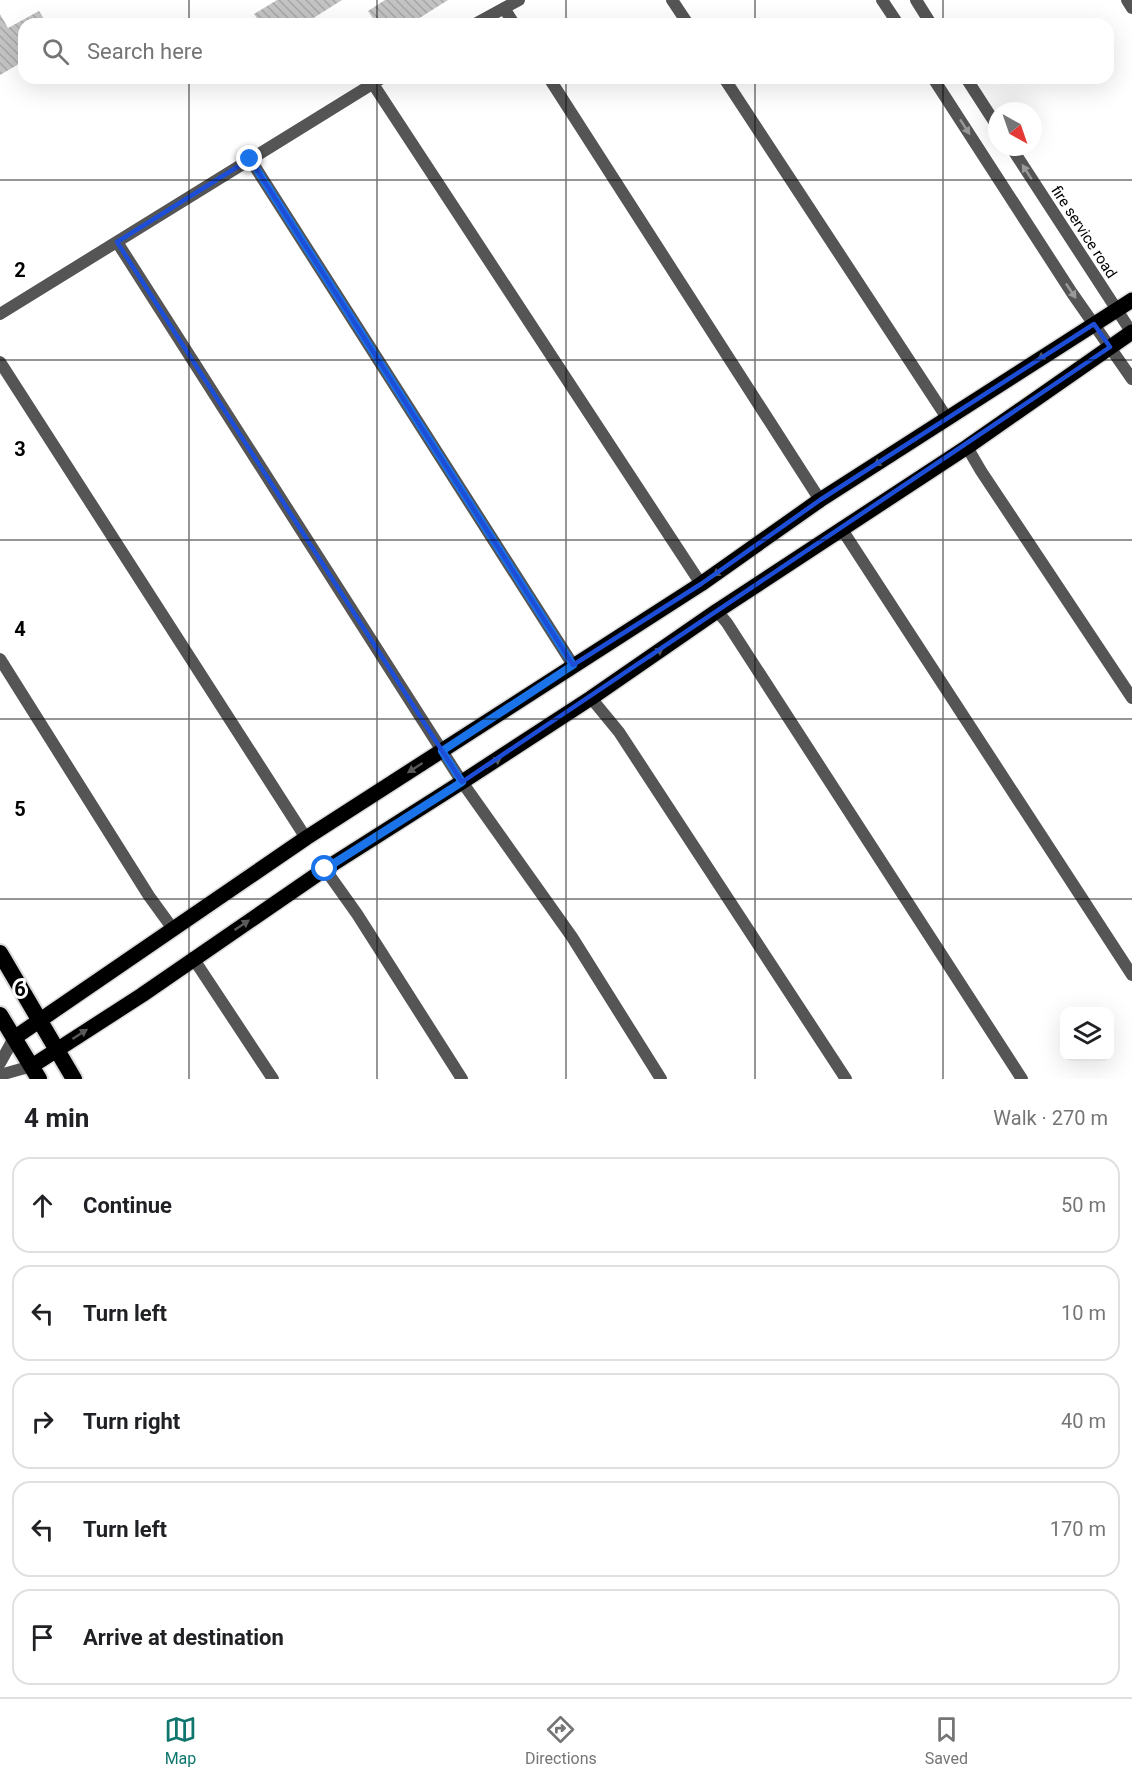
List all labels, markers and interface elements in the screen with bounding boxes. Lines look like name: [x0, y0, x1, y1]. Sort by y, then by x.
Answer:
search box: [18, 18, 1114, 84]
icon: search: [39, 35, 72, 68]
text: Search here: [87, 39, 203, 64]
north arrow: [988, 102, 1042, 156]
one-way arrow: [959, 119, 970, 135]
route end: [236, 145, 262, 171]
one-way arrow: [1021, 165, 1033, 181]
street label: fire service road: [1047, 182, 1121, 282]
text: 2: [14, 258, 26, 282]
one-way arrow: [1065, 282, 1077, 298]
one-way arrow: [1036, 350, 1053, 361]
text: 3: [14, 437, 26, 461]
one-way arrow: [872, 455, 889, 466]
one-way arrow: [712, 565, 728, 577]
text: 4: [14, 617, 26, 641]
one-way arrow: [647, 647, 663, 659]
one-way arrow: [485, 756, 502, 767]
one-way arrow: [407, 763, 423, 774]
text: 5: [14, 797, 26, 821]
route start: [311, 855, 337, 881]
one-way arrow: [234, 920, 250, 931]
text: 6: [14, 977, 26, 1001]
map controls: [1060, 1007, 1114, 1061]
button: layers: [1060, 1007, 1114, 1061]
one-way arrow: [72, 1029, 88, 1040]
text: 4 min: [24, 1103, 89, 1133]
text: Walk · 270 m: [993, 1106, 1108, 1130]
icon: ahead: [26, 1189, 59, 1222]
text: Continue: [83, 1193, 172, 1218]
text: 50 m: [1061, 1193, 1106, 1217]
icon: left: [26, 1297, 59, 1330]
text: Turn left: [83, 1301, 167, 1326]
text: 10 m: [1061, 1301, 1106, 1325]
icon: right: [26, 1405, 59, 1438]
text: Turn right: [83, 1409, 180, 1434]
text: 40 m: [1061, 1409, 1106, 1433]
icon: left: [26, 1513, 59, 1546]
text: Turn left: [83, 1517, 167, 1542]
text: 170 m: [1050, 1517, 1106, 1541]
icon: arrive: [26, 1621, 59, 1654]
text: Arrive at destination: [83, 1625, 284, 1650]
tab: Map: [164, 1713, 197, 1768]
tab: Directions: [525, 1713, 597, 1768]
tab: Saved: [925, 1713, 968, 1768]

